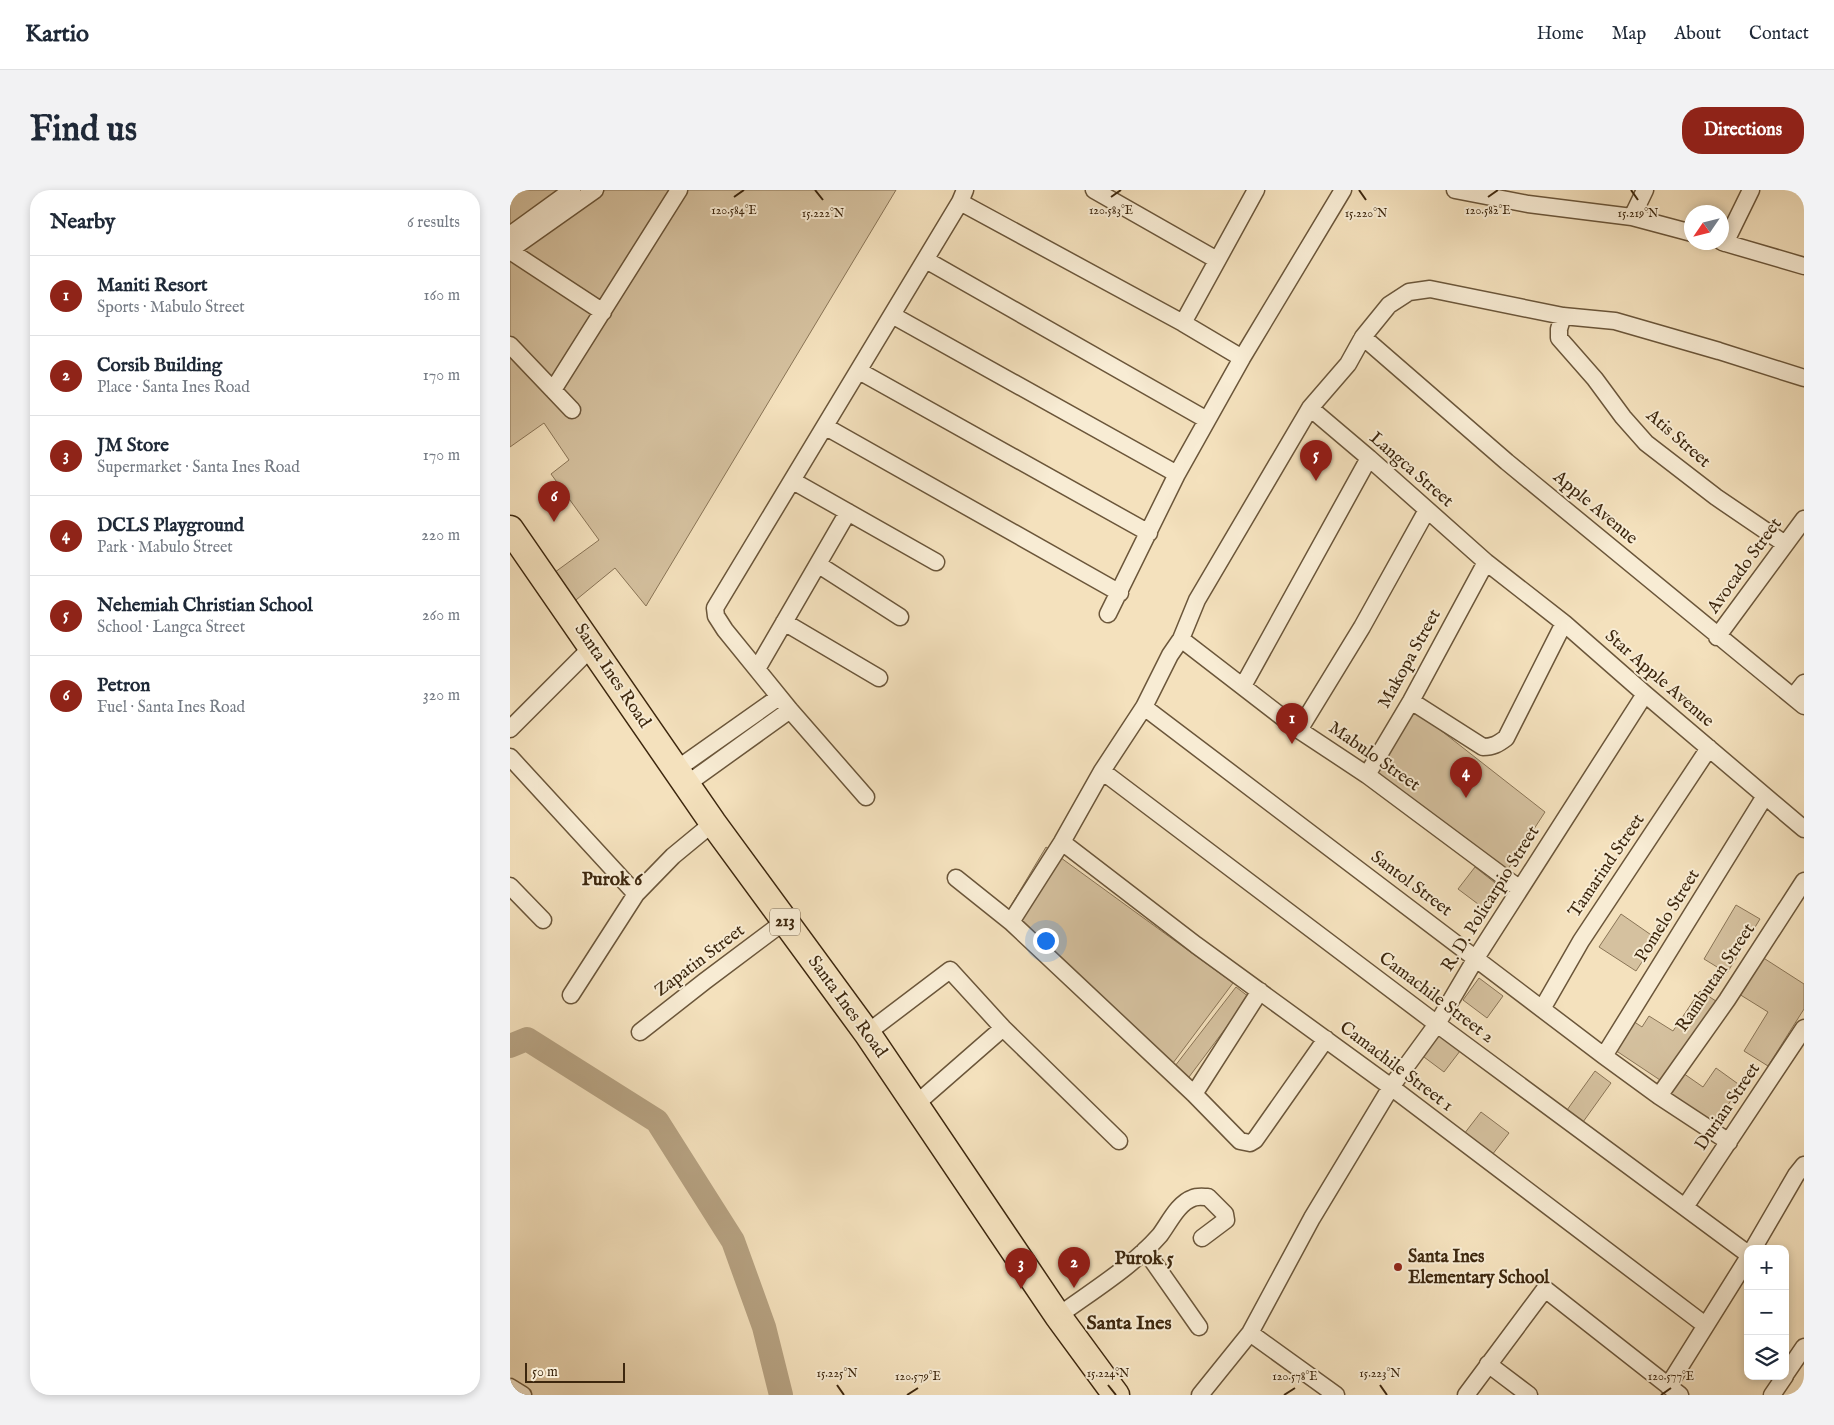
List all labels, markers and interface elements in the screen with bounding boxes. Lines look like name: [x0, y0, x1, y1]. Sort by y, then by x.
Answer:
text: Kartio: [25, 19, 89, 50]
text: Home: [1537, 23, 1584, 46]
text: Map: [1612, 23, 1646, 46]
text: About: [1674, 23, 1721, 46]
text: Contact: [1749, 23, 1809, 46]
button: Directions: [1682, 107, 1804, 154]
text: Find us: [30, 108, 137, 153]
text: 120.584°E: [711, 203, 757, 218]
text: 120.583°E: [1089, 203, 1133, 218]
text: 120.582°E: [1465, 203, 1511, 218]
north arrow: [1684, 205, 1729, 250]
text: 15.222°N: [802, 206, 845, 221]
text: 15.220°N: [1345, 206, 1388, 221]
text: 15.219°N: [1618, 206, 1659, 221]
text: Nearby: [50, 209, 115, 236]
text: 6 results: [407, 213, 460, 233]
text: Maniti Resort: [97, 274, 207, 298]
text: 1: [63, 286, 69, 306]
text: 160 m: [424, 286, 460, 306]
text: Sports · Mabulo Street: [97, 298, 245, 318]
text: Corsib Building: [97, 354, 222, 378]
text: 2: [62, 366, 70, 386]
text: 170 m: [423, 366, 460, 386]
text: Place · Santa Ines Road: [97, 378, 250, 398]
street label: Atis Street: [1640, 404, 1715, 473]
street label: Langca Street: [1364, 427, 1458, 513]
text: JM Store: [97, 434, 169, 458]
pin: 5: [1300, 440, 1332, 481]
text: 3: [63, 446, 69, 466]
text: 170 m: [423, 446, 460, 466]
text: Supermarket · Santa Ines Road: [97, 458, 300, 478]
street label: Apple Avenue: [1547, 465, 1642, 550]
pin: 6: [538, 481, 570, 522]
text: DCLS Playground: [97, 514, 244, 538]
street label: Avocado Street: [1702, 514, 1787, 619]
text: 4: [62, 526, 70, 546]
text: 220 m: [421, 526, 460, 546]
text: Park · Mabulo Street: [97, 538, 233, 558]
text: Nehemiah Christian School: [97, 594, 313, 618]
street label: Makopa Street: [1373, 605, 1447, 713]
text: 5: [63, 606, 69, 626]
text: 260 m: [422, 606, 460, 626]
text: School · Langca Street: [97, 618, 245, 638]
street label: Santa Ines Road: [569, 619, 656, 733]
street label: Star Apple Avenue: [1600, 625, 1718, 733]
text: Petron: [97, 674, 150, 698]
text: 6: [63, 686, 69, 706]
text: 320 m: [423, 686, 460, 706]
text: Fuel · Santa Ines Road: [97, 698, 245, 718]
pin: 1: [1276, 703, 1308, 744]
street label: Mabulo Street: [1324, 717, 1424, 797]
pin: 4: [1450, 757, 1482, 798]
street label: Tamarind Street: [1564, 810, 1650, 922]
street label: R. D. Policarpio Street: [1437, 822, 1545, 976]
street label: Santol Street: [1366, 846, 1456, 922]
street label: Pomelo Street: [1630, 865, 1706, 967]
district label: Purok 6: [582, 868, 643, 892]
road number: 213: [770, 909, 800, 936]
street label: Rambutan Street: [1671, 919, 1761, 1037]
street label: Zapatin Street: [650, 920, 750, 1002]
your location: [1033, 928, 1059, 954]
street label: Camachile Street 2: [1374, 947, 1498, 1049]
street label: Santa Ines Road: [802, 951, 892, 1063]
street label: Camachile Street 1: [1334, 1017, 1458, 1117]
street label: Durian Street: [1690, 1059, 1766, 1155]
map controls: [1744, 1245, 1789, 1380]
button: +: [1744, 1245, 1789, 1290]
place label: Santa Ines Elementary School: [1408, 1246, 1550, 1290]
pin: 2: [1058, 1247, 1090, 1288]
district label: Purok 5: [1114, 1247, 1174, 1271]
pin: 3: [1005, 1248, 1037, 1289]
marker: Santa Ines Elementary School: [1392, 1261, 1404, 1273]
button: −: [1744, 1290, 1789, 1335]
district label: Santa Ines: [1087, 1311, 1171, 1336]
button: layers: [1744, 1335, 1789, 1380]
scale bar: [525, 1360, 625, 1383]
text: 50 m: [532, 1363, 558, 1381]
text: 15.225°N: [816, 1366, 858, 1381]
text: 15.224°N: [1087, 1366, 1130, 1381]
text: 15.223°N: [1359, 1366, 1401, 1381]
text: 120.579°E: [895, 1369, 941, 1384]
text: 120.578°E: [1272, 1369, 1318, 1384]
text: 120.577°E: [1648, 1369, 1694, 1384]

